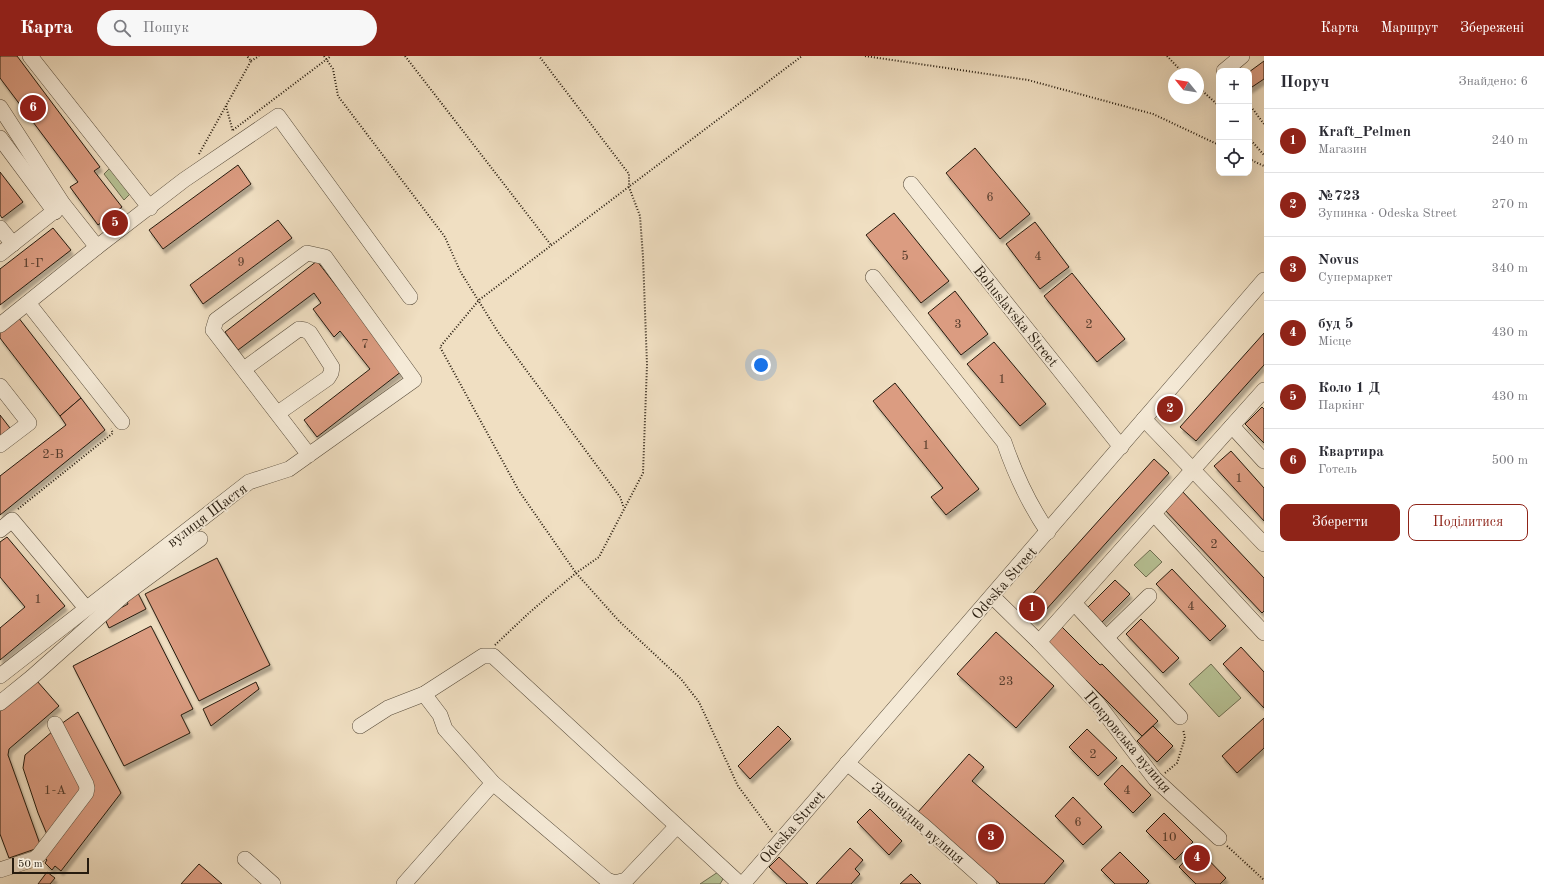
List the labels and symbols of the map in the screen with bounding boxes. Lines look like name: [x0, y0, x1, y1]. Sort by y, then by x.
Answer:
north arrow: [1168, 68, 1204, 104]
pin: 6: [20, 93, 46, 123]
house number: 6: [986, 191, 994, 204]
pin: 5: [102, 208, 128, 238]
house number: 5: [901, 250, 909, 263]
house number: 4: [1034, 250, 1042, 263]
house number: 9: [237, 256, 245, 269]
house number: 1-Г: [23, 257, 43, 270]
street label: Bohuslavska Street: [970, 264, 1060, 370]
house number: 3: [954, 318, 962, 331]
house number: 2: [1085, 318, 1093, 331]
house number: 7: [361, 338, 369, 351]
your location: [751, 355, 771, 375]
house number: 1: [998, 373, 1006, 386]
pin: 2: [1157, 394, 1183, 424]
house number: 1: [922, 439, 930, 452]
house number: 2-В: [42, 448, 64, 461]
house number: 1: [1235, 472, 1243, 485]
street label: вулиця Щастя: [165, 481, 251, 551]
house number: 2: [1210, 538, 1218, 551]
street label: Odeska Street: [970, 545, 1041, 623]
house number: 1: [34, 593, 42, 606]
pin: 1: [1019, 593, 1045, 623]
house number: 4: [1187, 600, 1195, 613]
house number: 23: [998, 675, 1014, 688]
street label: Покровська вулиця: [1080, 689, 1174, 797]
house number: 2: [1089, 748, 1097, 761]
street label: Заповідна вулиця: [867, 781, 967, 868]
house number: 1-А: [44, 784, 66, 797]
house number: 4: [1123, 784, 1131, 797]
street label: Odeska Street: [758, 789, 829, 867]
house number: 6: [1074, 816, 1082, 829]
pin: 3: [978, 822, 1004, 852]
house number: 10: [1161, 831, 1177, 844]
pin: 4: [1184, 843, 1210, 873]
scale bar: [12, 856, 89, 875]

